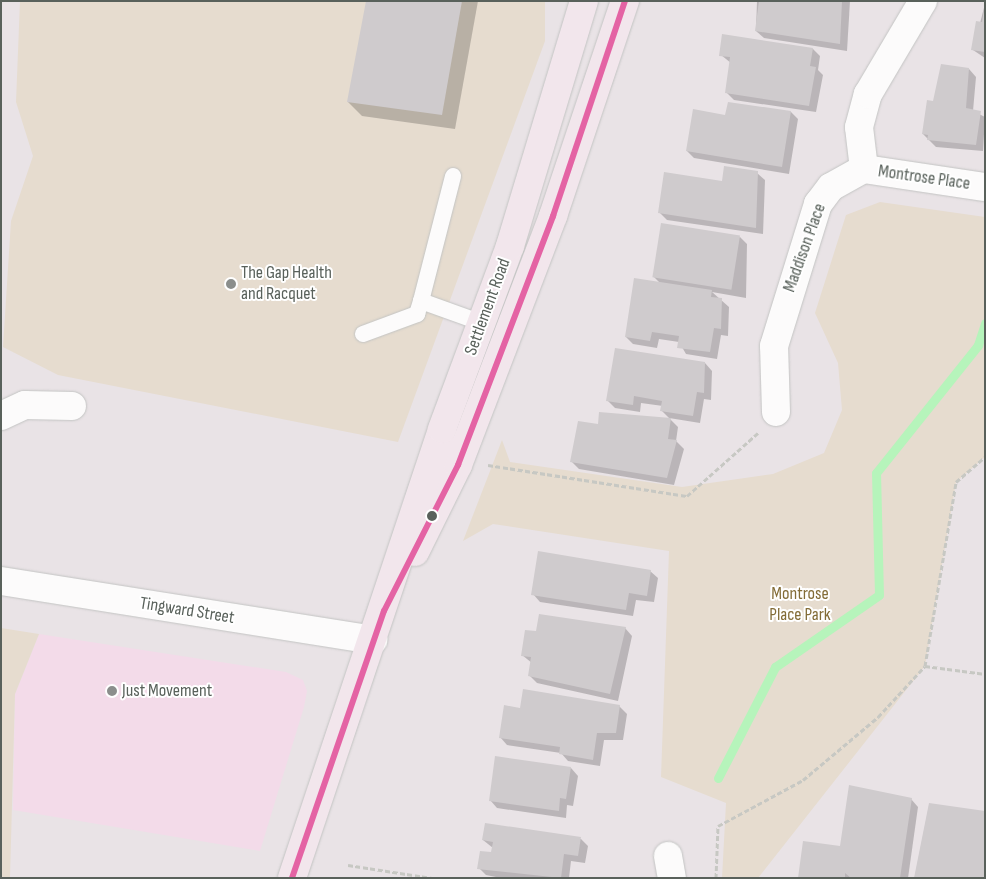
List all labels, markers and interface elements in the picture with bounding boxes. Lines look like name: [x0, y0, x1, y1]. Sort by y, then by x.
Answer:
street label: Montrose Place: [877, 161, 971, 195]
street label: Maddison Place: [779, 201, 831, 295]
street label: Settlement Road: [461, 256, 515, 358]
place label: The Gap Health and Racquet: [241, 263, 332, 306]
marker: The Gap Health and Racquet: [225, 278, 237, 290]
unlabelled marker: [427, 511, 437, 521]
park label: Montrose Place Park: [769, 584, 831, 626]
street label: Tingward Street: [138, 593, 236, 629]
place label: Just Movement: [122, 680, 212, 702]
marker: Just Movement: [106, 685, 118, 697]

